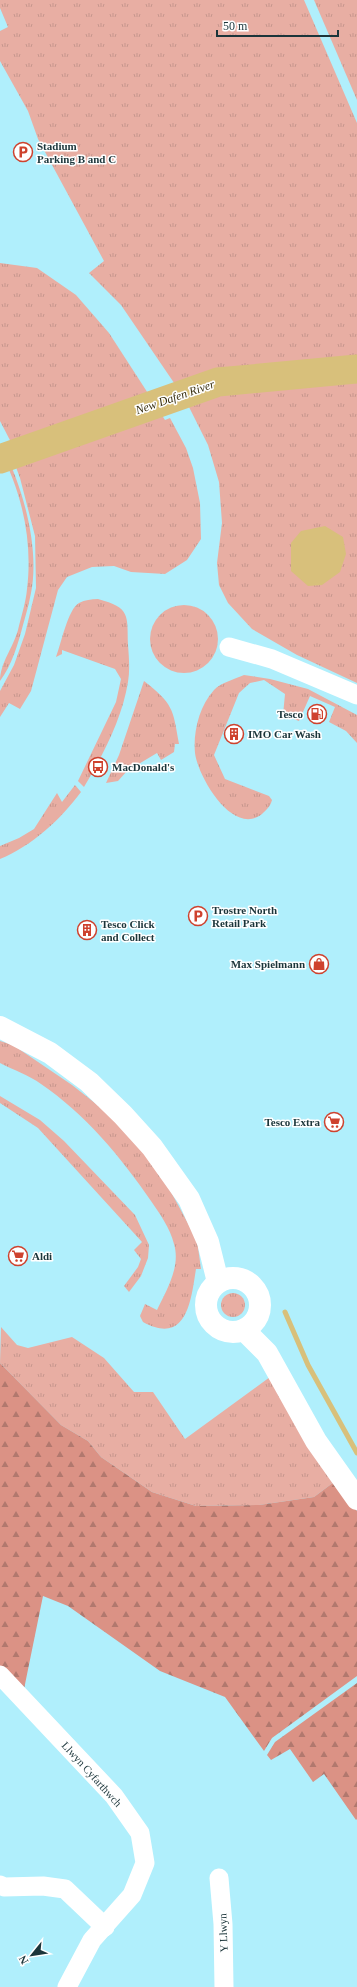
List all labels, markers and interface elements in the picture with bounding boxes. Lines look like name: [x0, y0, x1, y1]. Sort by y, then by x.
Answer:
scale bar: [217, 12, 338, 38]
text: 50 m: [223, 19, 248, 33]
place label: Stadium Parking B and C: [37, 140, 116, 165]
parking icon: Stadium Parking B and C: [12, 141, 34, 163]
water label: New Dafen River: [133, 377, 217, 417]
fuel station icon: Tesco: [306, 703, 328, 725]
place label: Tesco: [277, 708, 303, 720]
building icon: IMO Car Wash: [223, 723, 245, 745]
place label: IMO Car Wash: [248, 728, 321, 740]
bus stop icon: MacDonald's: [87, 756, 109, 778]
place label: MacDonald's: [112, 761, 175, 773]
place label: Trostre North Retail Park: [212, 904, 277, 929]
parking icon: Trostre North Retail Park: [187, 905, 209, 927]
place label: Tesco Click and Collect: [101, 918, 156, 943]
building icon: Tesco Click and Collect: [76, 919, 98, 941]
shop icon: Max Spielmann: [308, 953, 330, 975]
place label: Max Spielmann: [231, 958, 305, 970]
supermarket icon: Tesco Extra: [323, 1111, 345, 1133]
place label: Tesco Extra: [264, 1116, 320, 1128]
supermarket icon: Aldi: [7, 1245, 29, 1267]
place label: Aldi: [32, 1250, 52, 1262]
street label: Llwyn Cyfarthwch: [60, 1739, 125, 1809]
street label: Y Llwyn: [216, 1913, 230, 1953]
north arrow: [12, 1935, 52, 1975]
text: N: [16, 1954, 31, 1966]

